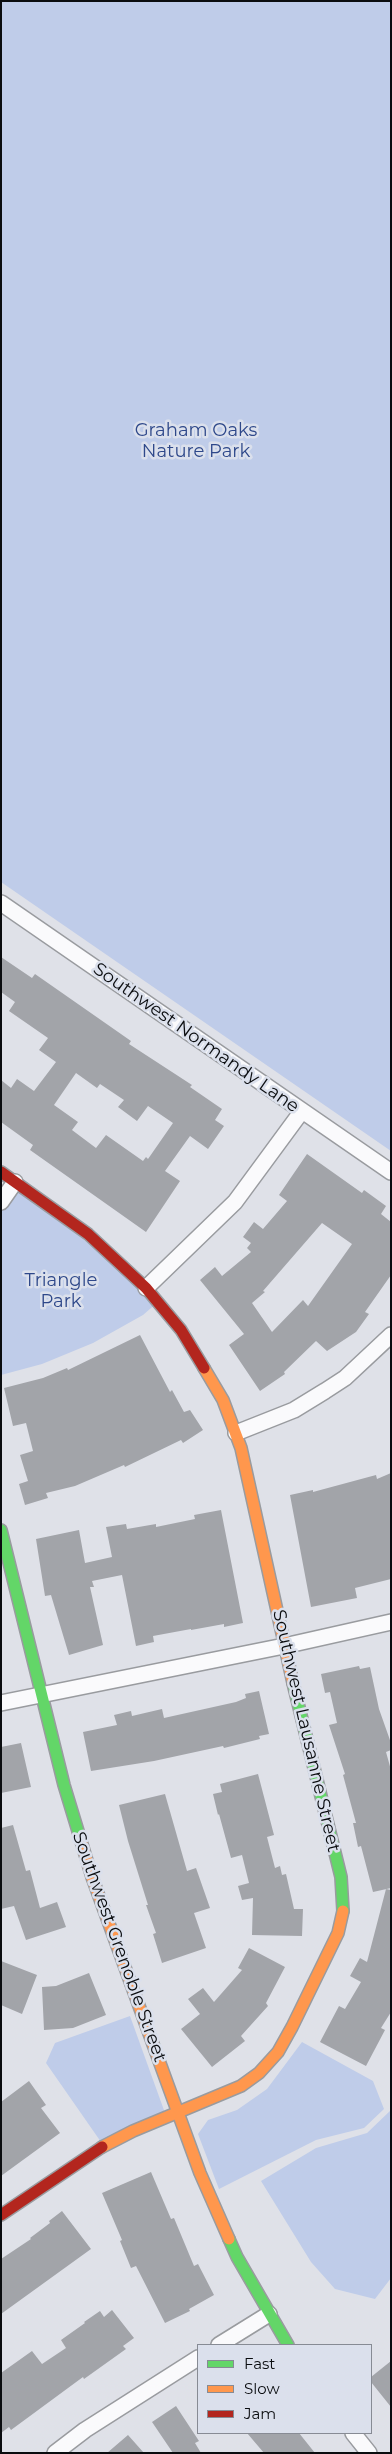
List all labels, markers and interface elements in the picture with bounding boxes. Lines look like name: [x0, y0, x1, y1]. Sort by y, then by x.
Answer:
park label: Graham Oaks Nature Park: [135, 420, 257, 462]
street label: Southwest Normandy Lane: [89, 958, 303, 1118]
park label: Triangle Park: [25, 1270, 97, 1312]
street label: Southwest Lausanne Street: [268, 1608, 344, 1854]
street label: Southwest Grenoble Street: [67, 1829, 171, 2065]
legend: [197, 2344, 372, 2434]
text: Fast: [244, 2354, 275, 2373]
text: Slow: [244, 2379, 280, 2398]
text: Jam: [244, 2404, 276, 2423]

